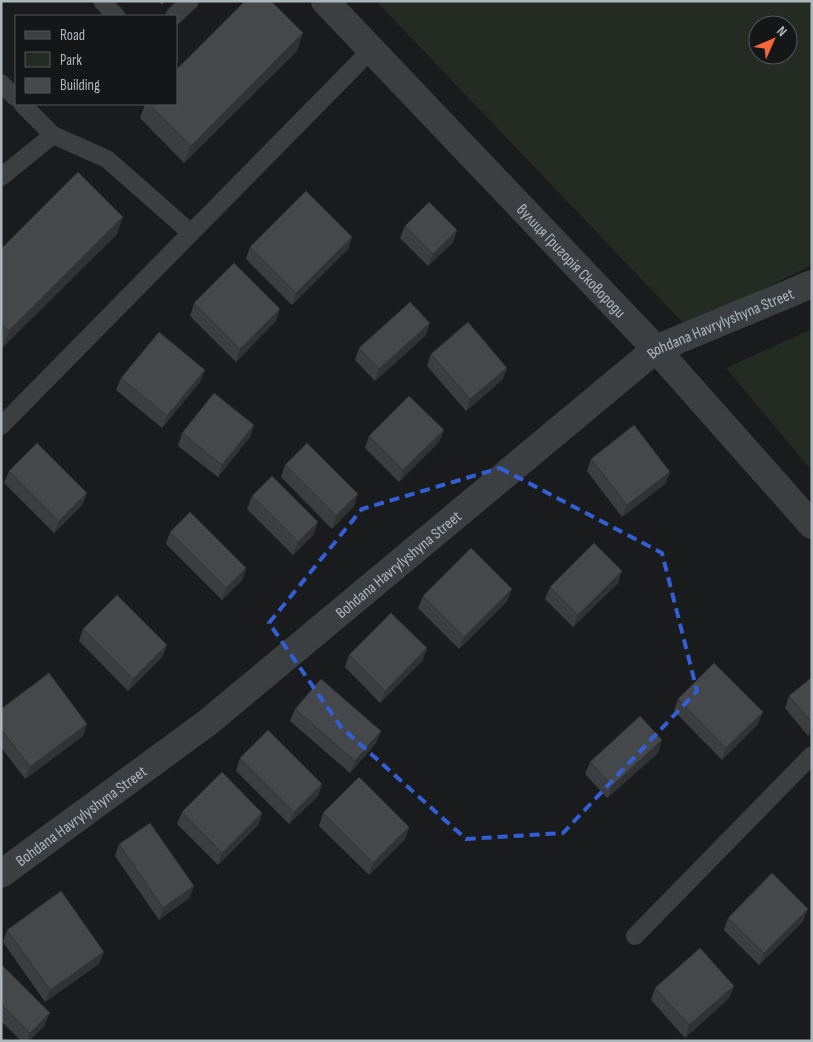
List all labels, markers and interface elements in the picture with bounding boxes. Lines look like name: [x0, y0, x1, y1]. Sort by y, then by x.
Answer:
legend: [15, 15, 178, 105]
north arrow: [748, 15, 798, 65]
text: N: [773, 23, 790, 40]
text: Road: [60, 26, 85, 45]
text: Park: [60, 51, 82, 70]
text: Building: [60, 76, 100, 95]
street label: вулиця Григорія Сковороди: [512, 201, 629, 322]
street label: Bohdana Havrylyshyna Street: [643, 285, 797, 364]
street label: Bohdana Havrylyshyna Street: [332, 507, 466, 623]
street label: Bohdana Havrylyshyna Street: [13, 762, 151, 871]

